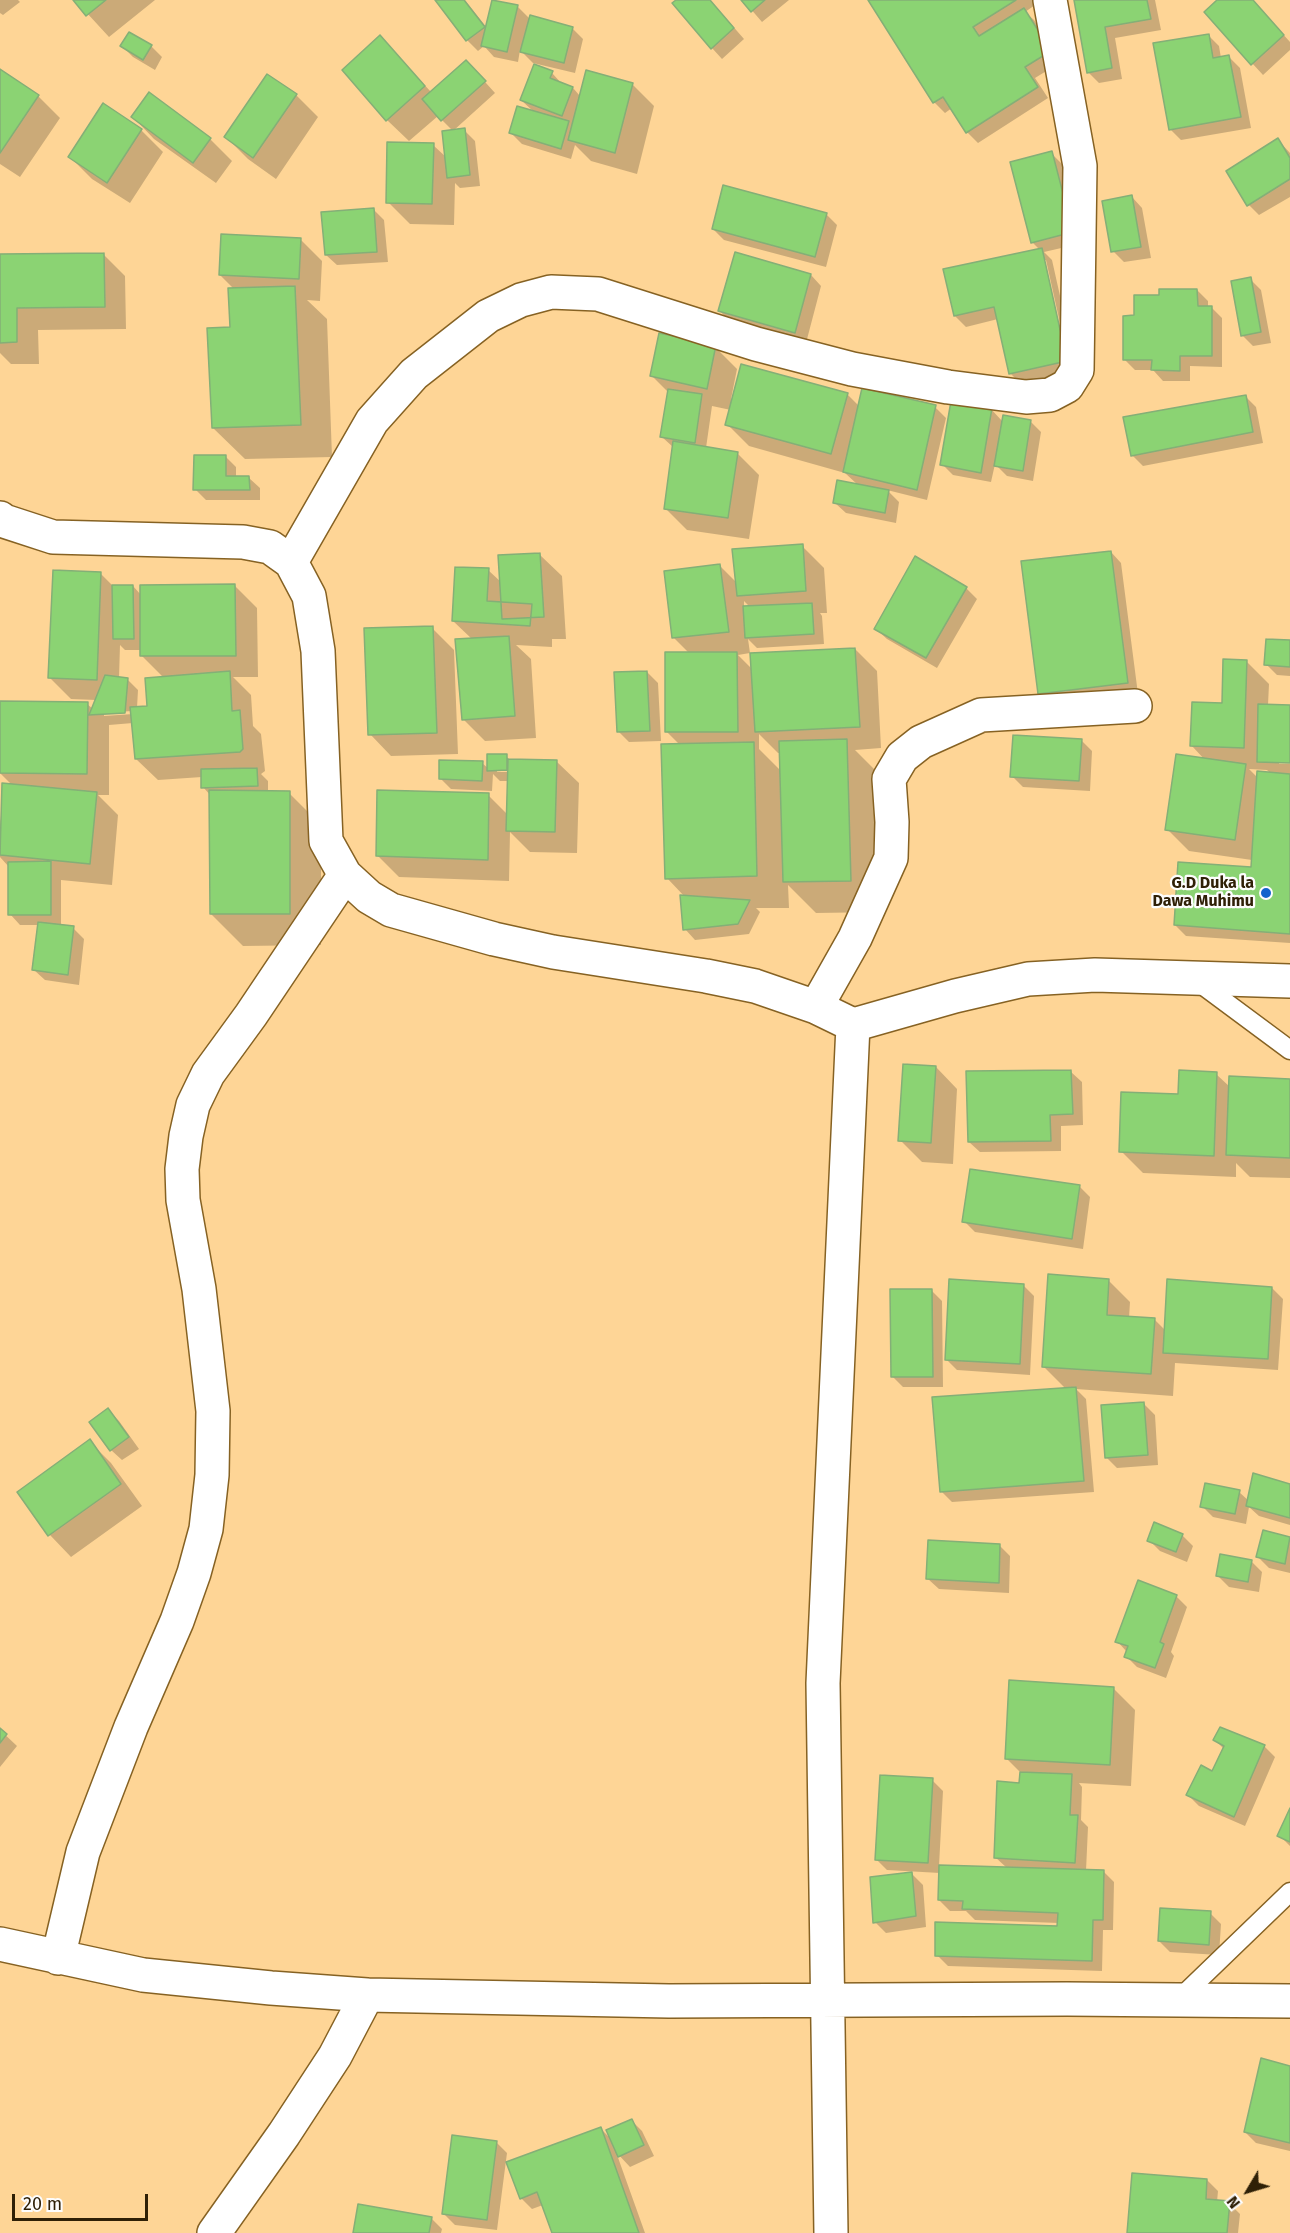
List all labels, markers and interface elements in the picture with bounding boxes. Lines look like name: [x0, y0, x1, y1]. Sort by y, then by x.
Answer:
place label: G.D Duka la Dawa Muhimu: [1153, 874, 1254, 912]
marker: G.D Duka la Dawa Muhimu: [1259, 886, 1273, 900]
north arrow: [1218, 2161, 1278, 2221]
scale bar: [15, 2182, 152, 2220]
text: N: [1223, 2192, 1244, 2212]
text: 20 m: [23, 2193, 62, 2215]

